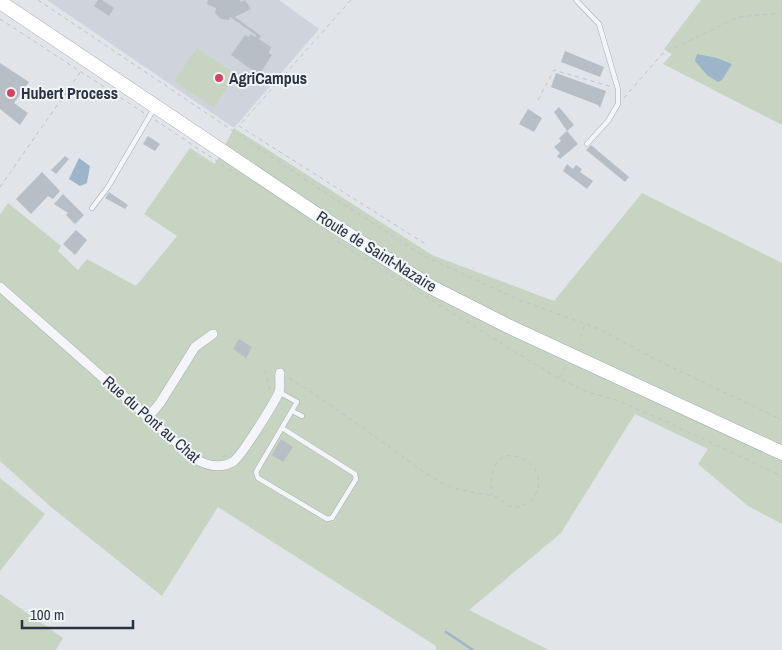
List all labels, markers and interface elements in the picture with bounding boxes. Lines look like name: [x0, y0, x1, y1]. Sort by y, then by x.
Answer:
place label: AgriCampus: [229, 67, 307, 89]
marker: AgriCampus: [213, 72, 225, 84]
place label: Hubert Process: [21, 82, 118, 104]
marker: Hubert Process: [5, 87, 17, 99]
street label: Route de Saint-Nazaire: [313, 205, 441, 297]
street label: Rue du Pont au Chat: [99, 370, 206, 468]
scale bar: [22, 598, 134, 630]
text: 100 m: [30, 604, 64, 625]

